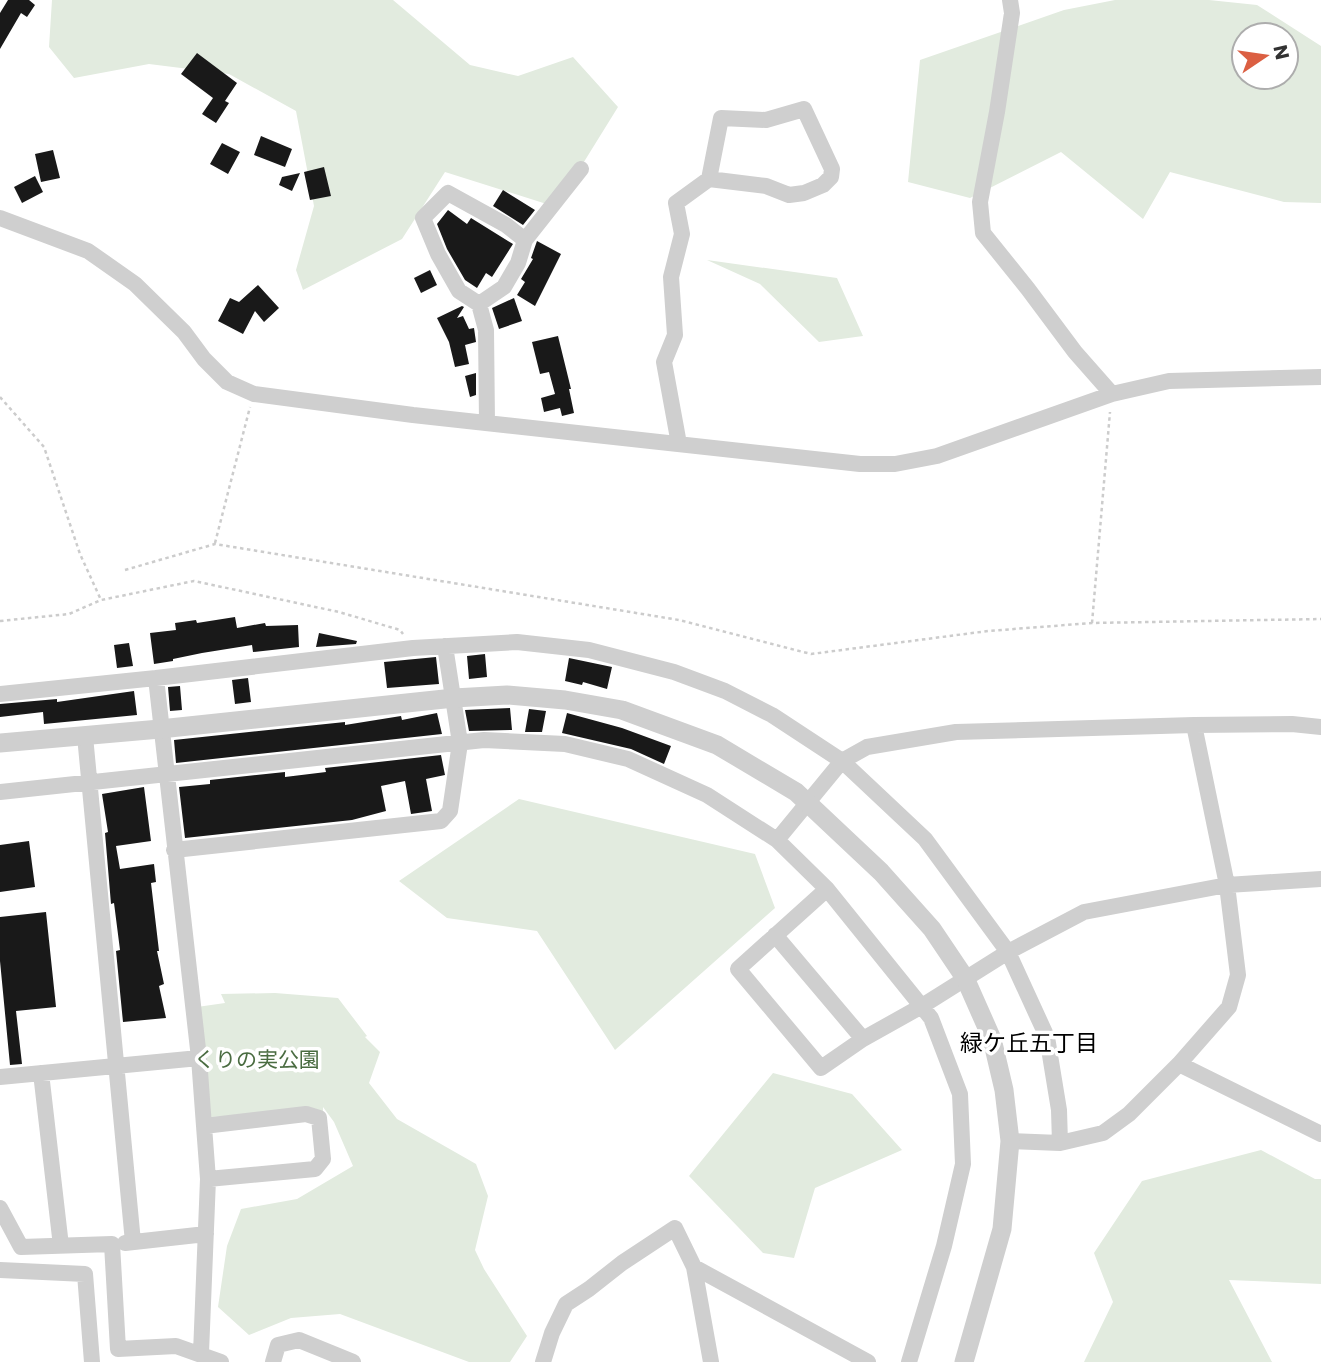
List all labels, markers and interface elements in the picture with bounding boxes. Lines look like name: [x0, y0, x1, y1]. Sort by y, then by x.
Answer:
north arrow: [1230, 21, 1300, 91]
text: N: [1266, 42, 1296, 62]
district label: 緑ケ丘五丁目: [960, 1027, 1098, 1059]
park label: くりの実公園: [194, 1045, 320, 1074]

